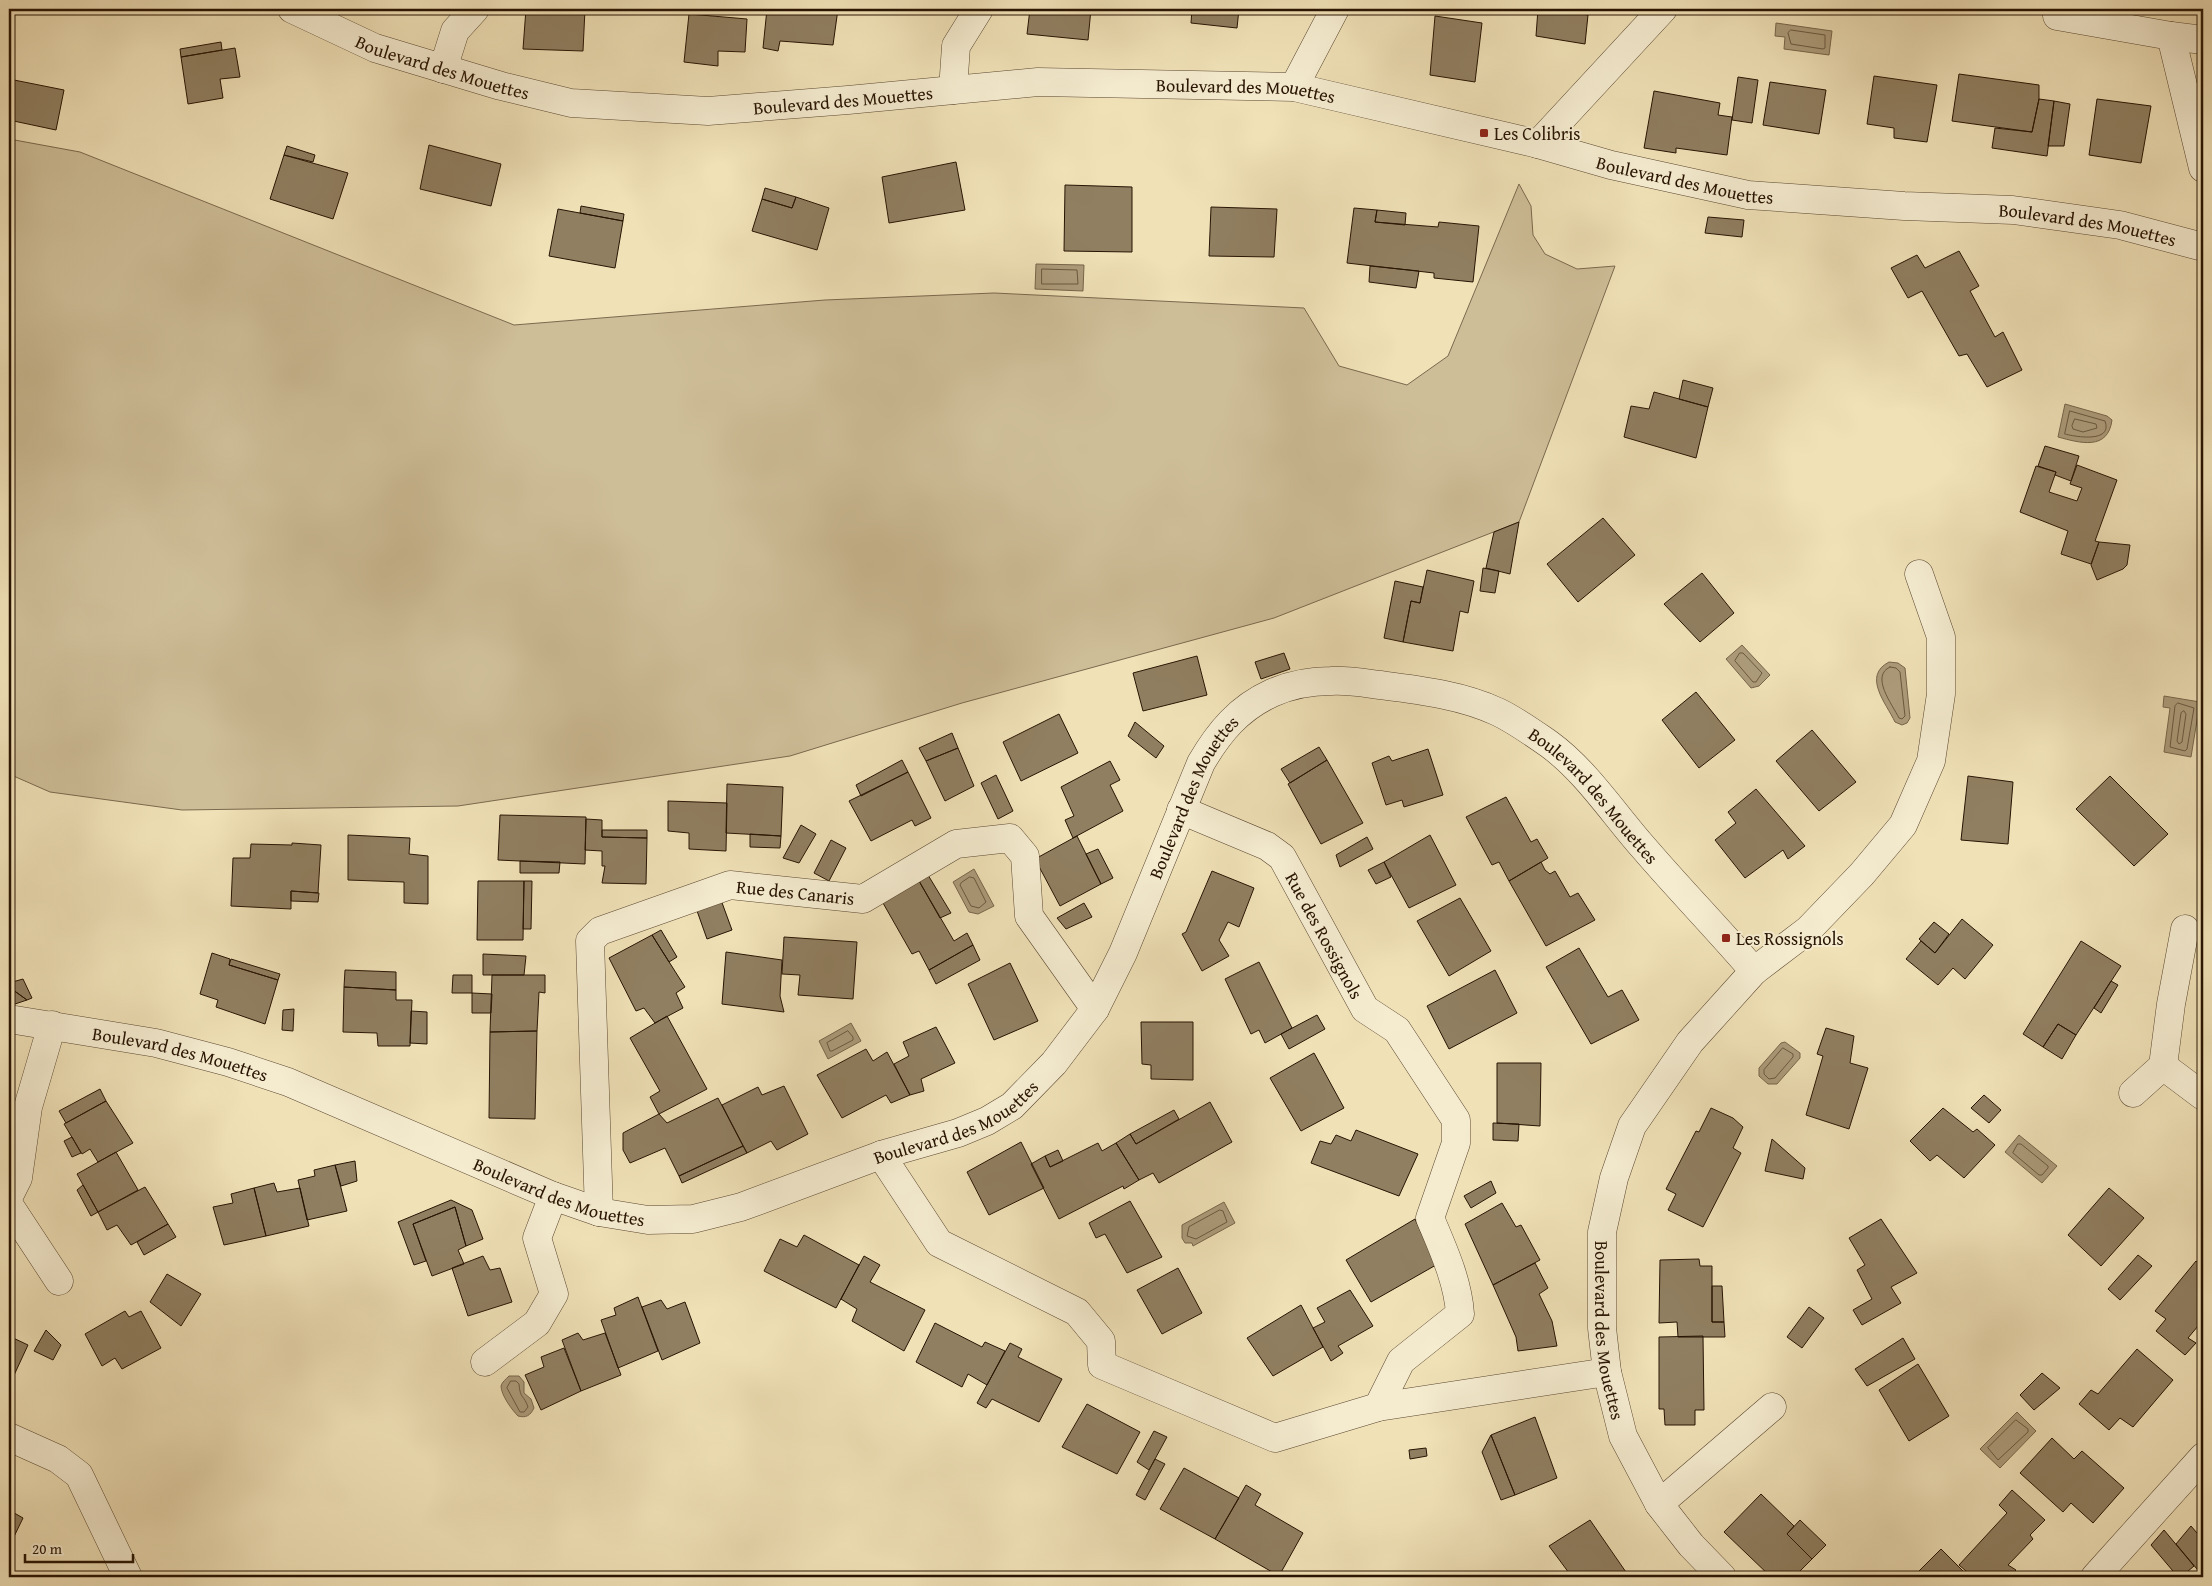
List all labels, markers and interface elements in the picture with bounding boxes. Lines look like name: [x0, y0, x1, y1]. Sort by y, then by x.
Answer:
street label: Boulevard des Mouettes: [351, 27, 532, 106]
street label: Boulevard des Mouettes: [1156, 71, 1338, 110]
street label: Boulevard des Mouettes: [752, 79, 934, 121]
place label: Les Colibris: [1494, 120, 1580, 147]
marker: Les Colibris: [1478, 127, 1490, 139]
street label: Boulevard des Mouettes: [1593, 148, 1774, 210]
street label: Boulevard des Mouettes: [1998, 196, 2179, 253]
street label: Boulevard des Mouettes: [1141, 709, 1244, 883]
street label: Boulevard des Mouettes: [1523, 720, 1665, 870]
street label: Rue des Rossignols: [1279, 867, 1370, 1004]
street label: Rue des Canaris: [735, 872, 856, 912]
place label: Les Rossignols: [1736, 925, 1844, 952]
marker: Les Rossignols: [1720, 932, 1732, 944]
street label: Boulevard des Mouettes: [91, 1019, 272, 1088]
street label: Boulevard des Mouettes: [869, 1074, 1044, 1170]
street label: Boulevard des Mouettes: [469, 1150, 647, 1233]
street label: Boulevard des Mouettes: [1589, 1241, 1632, 1423]
scale bar: [25, 1531, 132, 1563]
text: 20 m: [32, 1538, 63, 1559]

